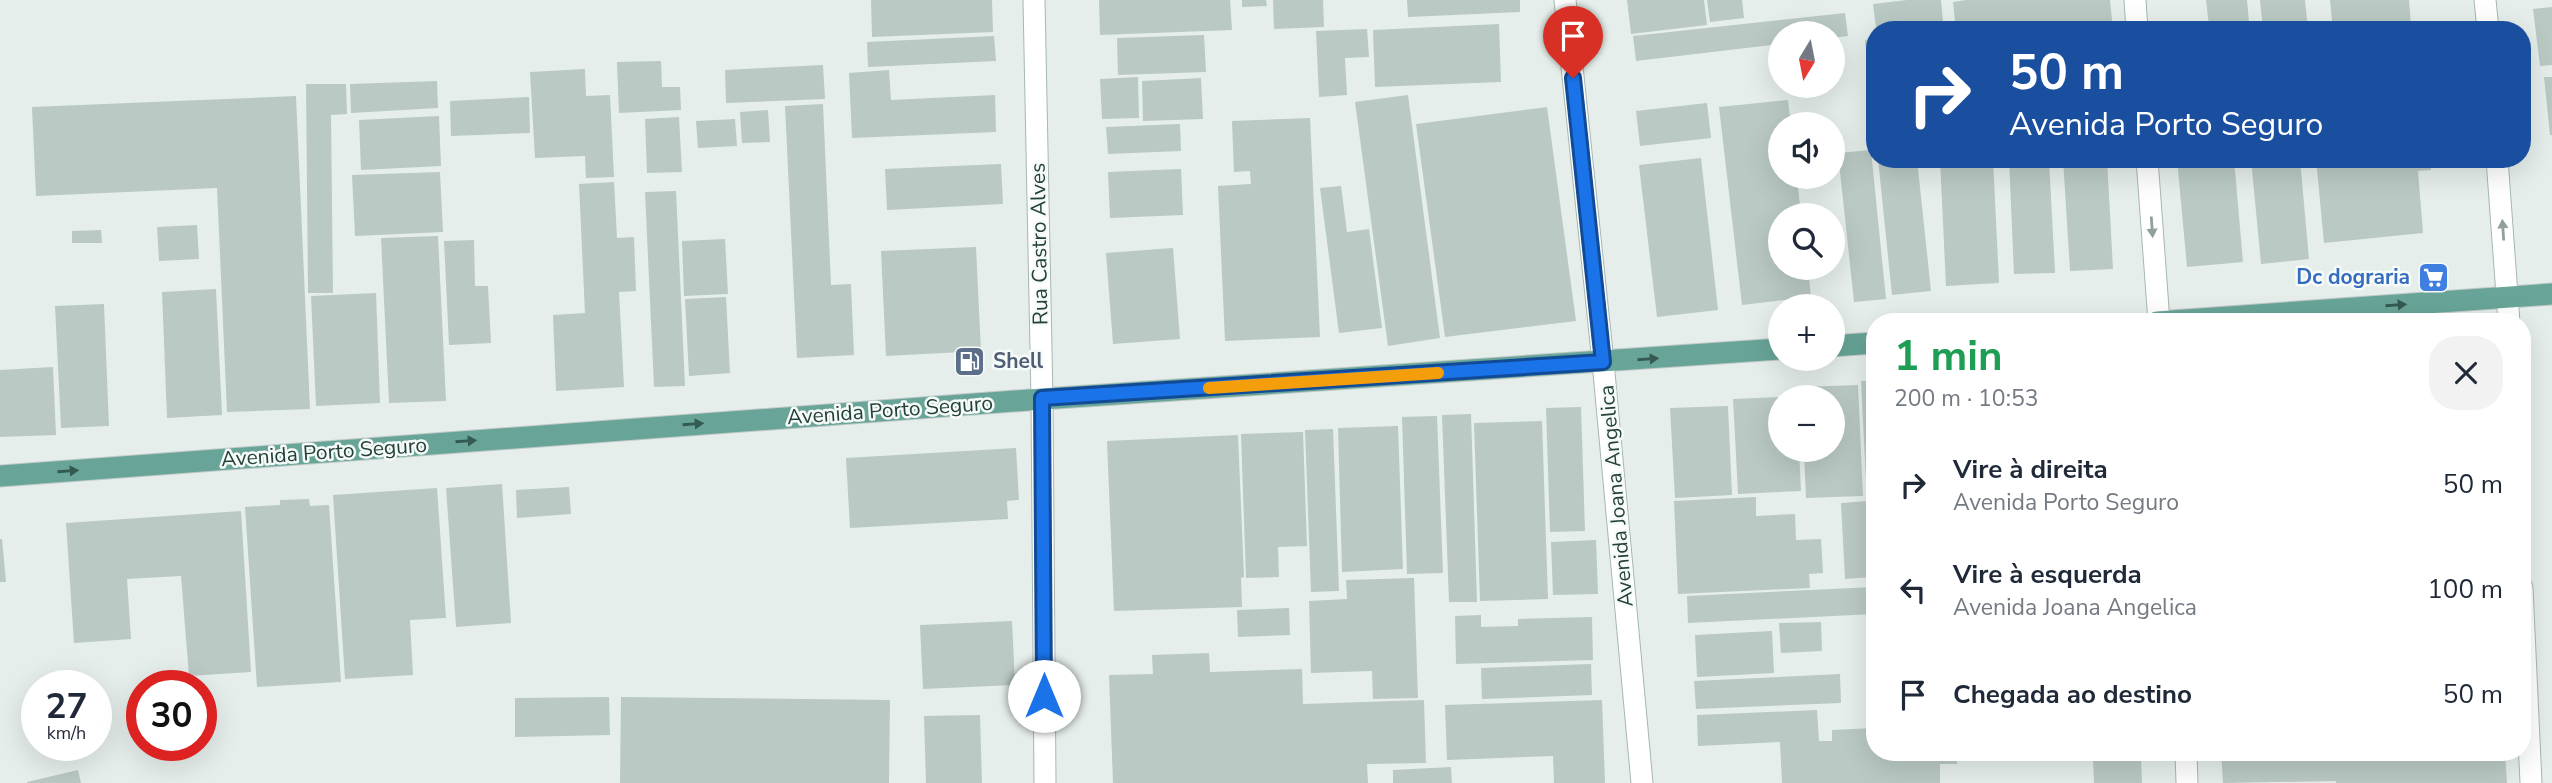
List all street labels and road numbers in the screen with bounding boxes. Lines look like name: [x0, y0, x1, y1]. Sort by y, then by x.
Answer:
street label: Rua Castro Alves: [1024, 163, 1054, 325]
street label: Avenida Joana Angelica: [1592, 384, 1640, 608]
street label: Avenida Porto Seguro: [786, 389, 994, 431]
street label: Avenida Porto Seguro: [220, 431, 428, 473]

